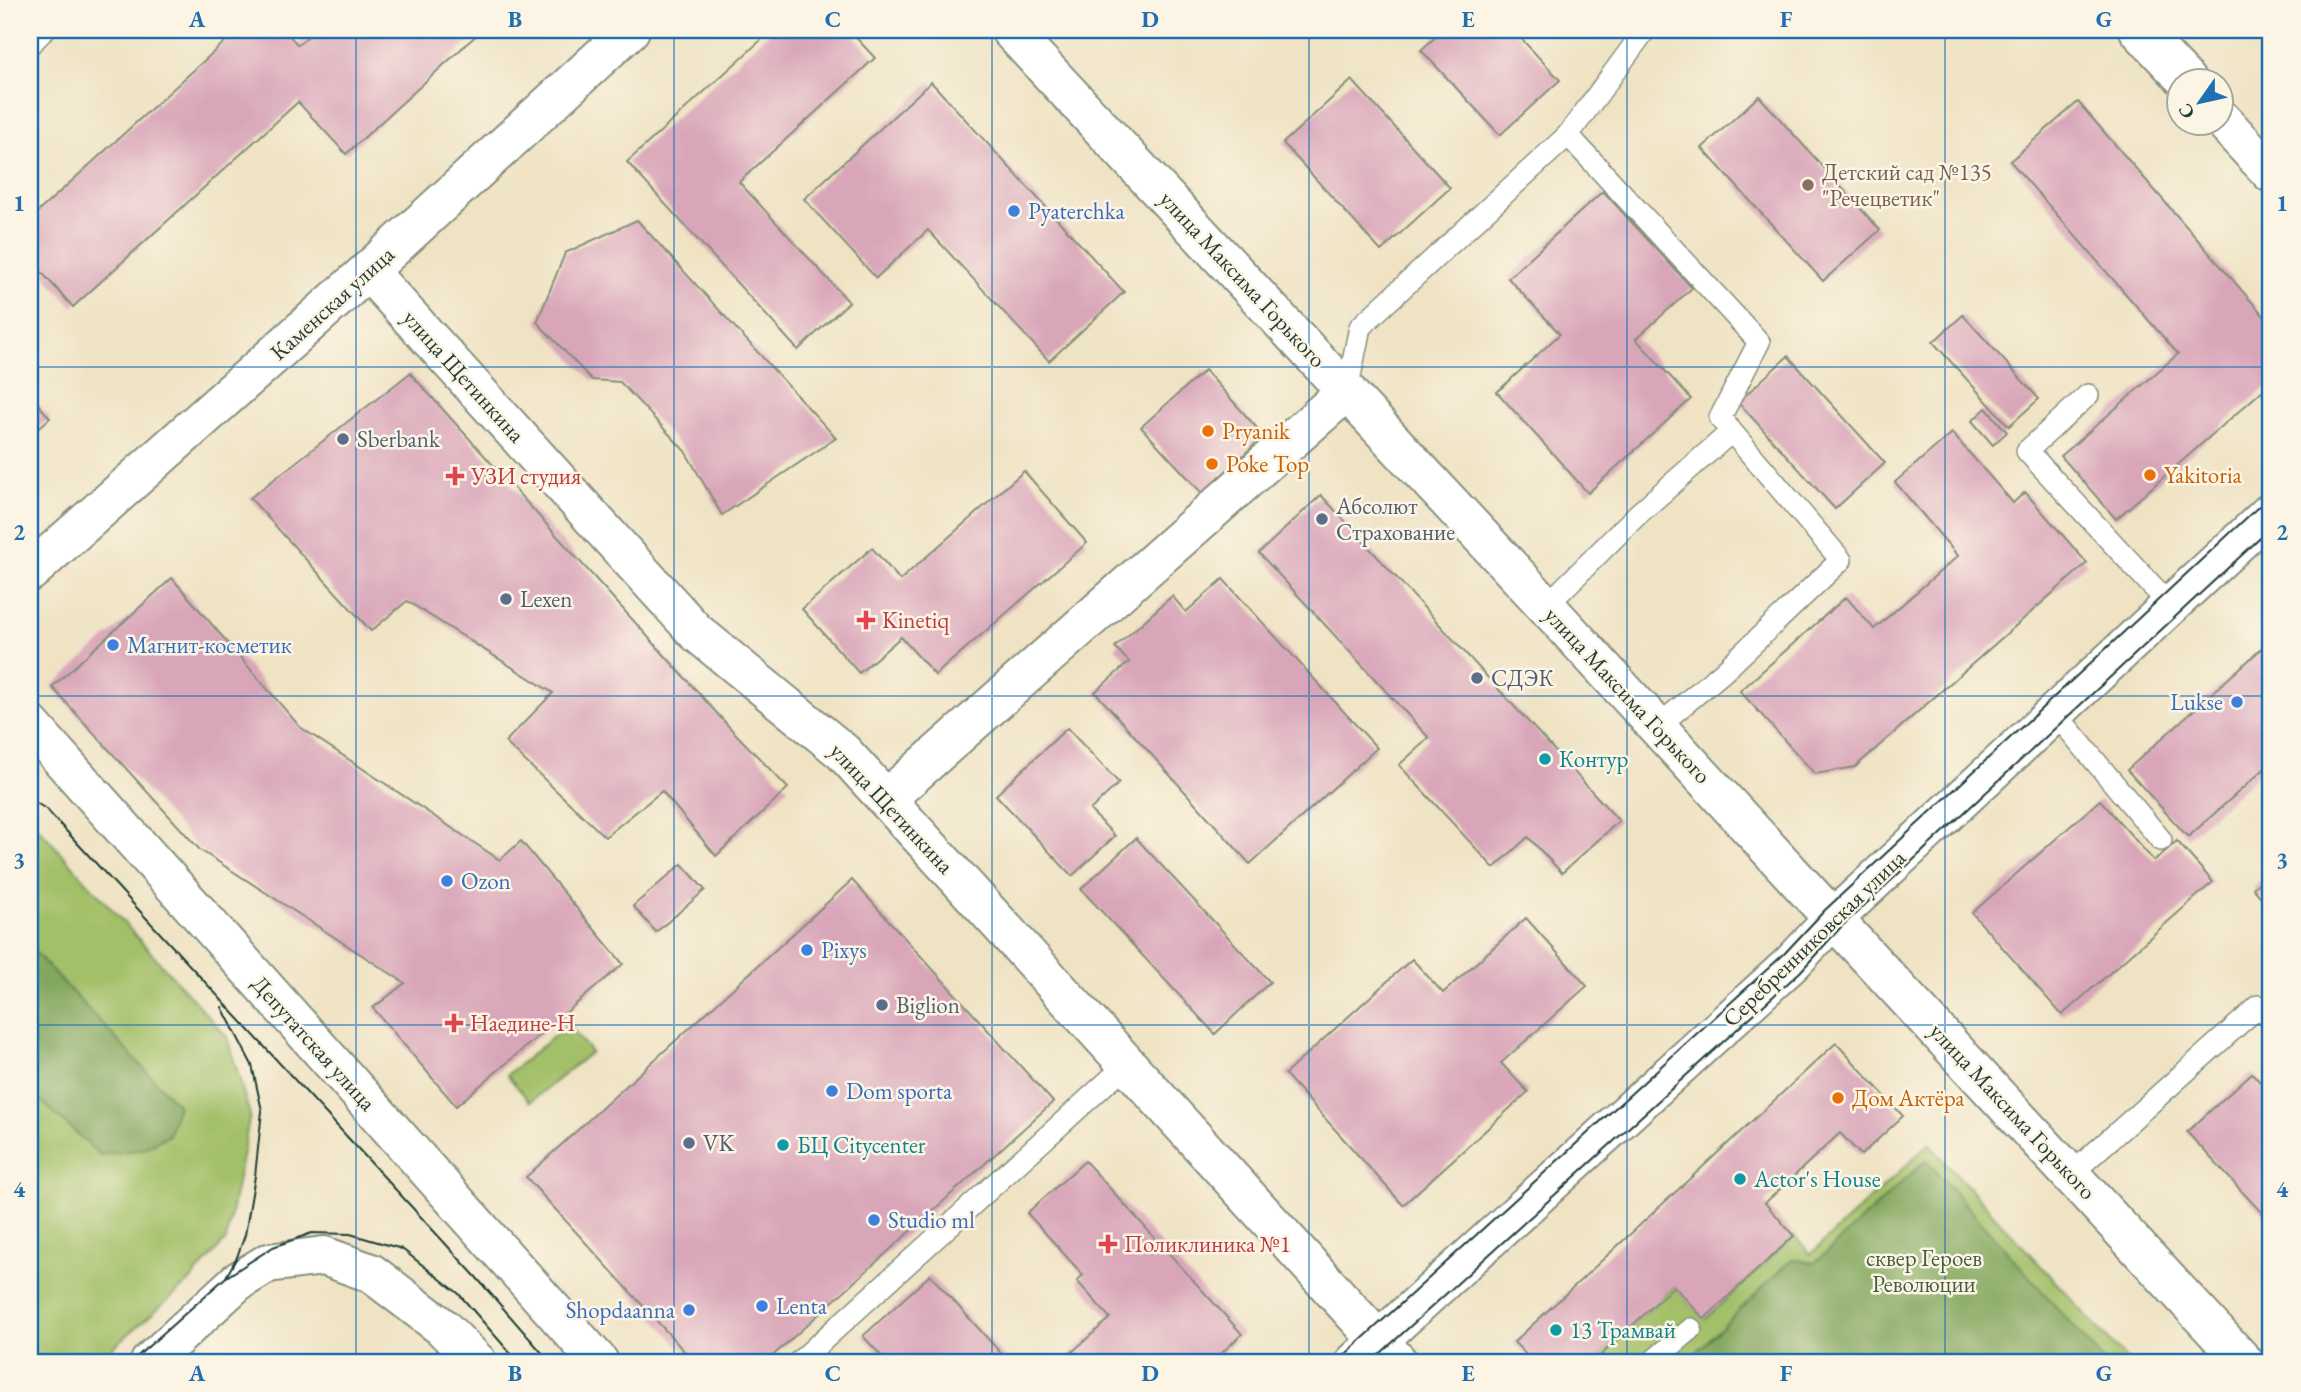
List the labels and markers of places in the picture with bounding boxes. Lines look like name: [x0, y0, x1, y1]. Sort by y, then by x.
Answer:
place label: Детский сад №135 "Речецветик": [1822, 157, 1992, 213]
marker: Детский сад №135 "Речецветик": [1800, 177, 1816, 193]
place label: Pyaterchka: [1028, 196, 1125, 226]
marker: Pyaterchka: [1006, 203, 1022, 219]
place label: Pryanik: [1222, 416, 1291, 446]
marker: Pryanik: [1200, 423, 1216, 439]
place label: Sberbank: [357, 424, 441, 454]
marker: Sberbank: [335, 431, 351, 447]
place label: Poke Top: [1226, 449, 1309, 479]
marker: Poke Top: [1204, 456, 1220, 472]
place label: Yakitoria: [2164, 460, 2243, 490]
place label: УЗИ студия: [470, 461, 581, 491]
marker: УЗИ студия: [445, 466, 465, 486]
marker: Yakitoria: [2142, 467, 2158, 483]
place label: Абсолют Страхование: [1335, 491, 1455, 547]
marker: Абсолют Страхование: [1314, 511, 1330, 527]
place label: Lexen: [520, 584, 573, 614]
marker: Lexen: [498, 591, 514, 607]
place label: Kinetiq: [882, 605, 949, 635]
marker: Kinetiq: [856, 610, 876, 630]
place label: Магнит-косметик: [127, 630, 292, 660]
marker: Магнит-косметик: [105, 637, 121, 653]
place label: СДЭК: [1491, 663, 1555, 693]
marker: СДЭК: [1469, 670, 1485, 686]
place label: Lukse: [2170, 687, 2223, 717]
marker: Lukse: [2229, 694, 2245, 710]
place label: Контур: [1559, 744, 1629, 774]
marker: Контур: [1537, 751, 1553, 767]
place label: Ozon: [461, 866, 511, 896]
marker: Ozon: [439, 873, 455, 889]
place label: Pixys: [821, 935, 867, 965]
marker: Pixys: [799, 942, 815, 958]
place label: Biglion: [896, 990, 960, 1020]
marker: Biglion: [874, 997, 890, 1013]
place label: Наедине-Н: [470, 1008, 575, 1038]
marker: Наедине-Н: [444, 1013, 464, 1033]
place label: Dom sporta: [846, 1076, 953, 1106]
marker: Dom sporta: [824, 1083, 840, 1099]
place label: Дом Актёра: [1852, 1083, 1965, 1113]
marker: Дом Актёра: [1830, 1090, 1846, 1106]
place label: VK: [703, 1128, 734, 1158]
place label: БЦ Citycenter: [797, 1130, 926, 1160]
marker: VK: [681, 1135, 697, 1151]
marker: БЦ Citycenter: [775, 1137, 791, 1153]
place label: Actor's House: [1753, 1164, 1881, 1194]
marker: Actor's House: [1732, 1171, 1748, 1187]
place label: Studio ml: [888, 1205, 975, 1235]
marker: Studio ml: [866, 1212, 882, 1228]
place label: Поликлиника №1: [1124, 1229, 1291, 1259]
marker: Поликлиника №1: [1098, 1234, 1118, 1254]
place label: Lenta: [776, 1291, 828, 1321]
place label: Shopdaanna: [566, 1295, 676, 1325]
marker: Lenta: [754, 1298, 770, 1314]
marker: Shopdaanna: [681, 1302, 697, 1318]
place label: 13 Трамвай: [1570, 1315, 1676, 1345]
marker: 13 Трамвай: [1548, 1322, 1564, 1338]

